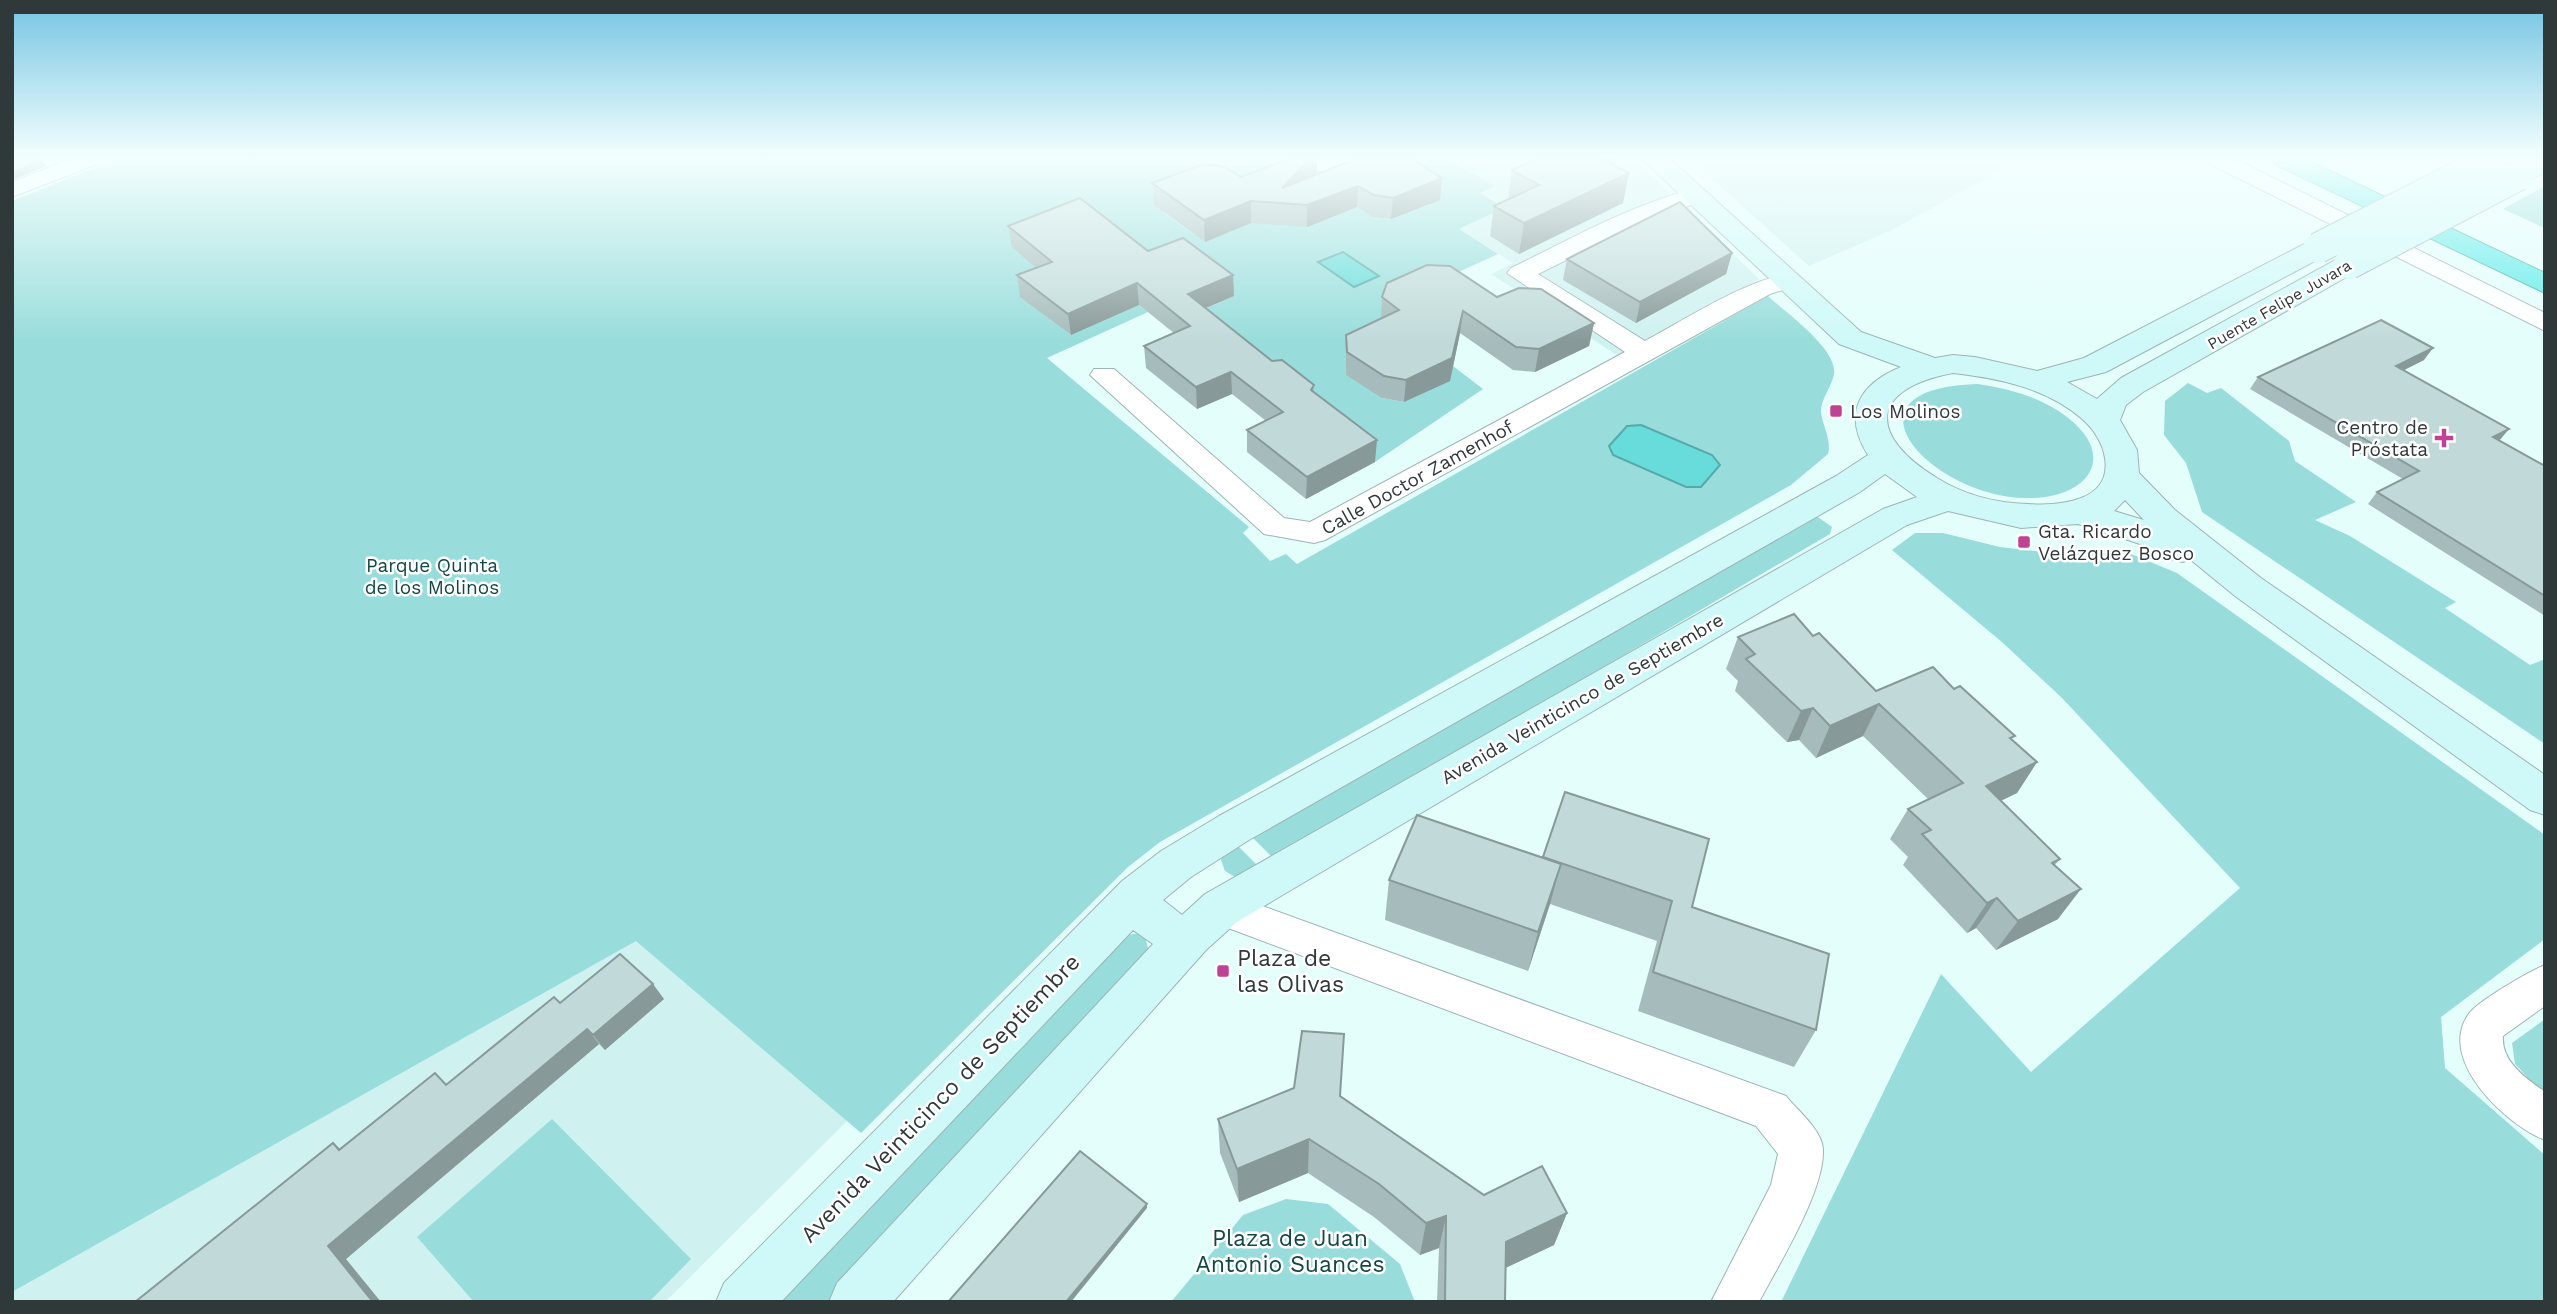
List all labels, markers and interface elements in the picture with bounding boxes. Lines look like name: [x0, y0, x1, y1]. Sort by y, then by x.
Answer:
street label: Puente Felipe Juvara: [2204, 255, 2355, 353]
place label: Los Molinos: [1850, 400, 1961, 423]
marker: Los Molinos: [1828, 403, 1844, 419]
street label: Calle Doctor Zamenhof: [1317, 415, 1518, 540]
place label: Centro de Próstata: [2336, 416, 2428, 461]
marker: Centro de Próstata: [2434, 428, 2454, 448]
place label: Gta. Ricardo Velázquez Bosco: [2038, 520, 2194, 565]
marker: Gta. Ricardo Velázquez Bosco: [2016, 534, 2032, 550]
park label: Parque Quinta de los Molinos: [365, 554, 499, 599]
street label: Avenida Veinticinco de Septiembre: [1437, 608, 1728, 789]
place label: Plaza de las Olivas: [1237, 945, 1344, 998]
street label: Avenida Veinticinco de Septiembre: [795, 949, 1086, 1248]
marker: Plaza de las Olivas: [1215, 963, 1231, 979]
park label: Plaza de Juan Antonio Suances: [1195, 1225, 1385, 1278]

